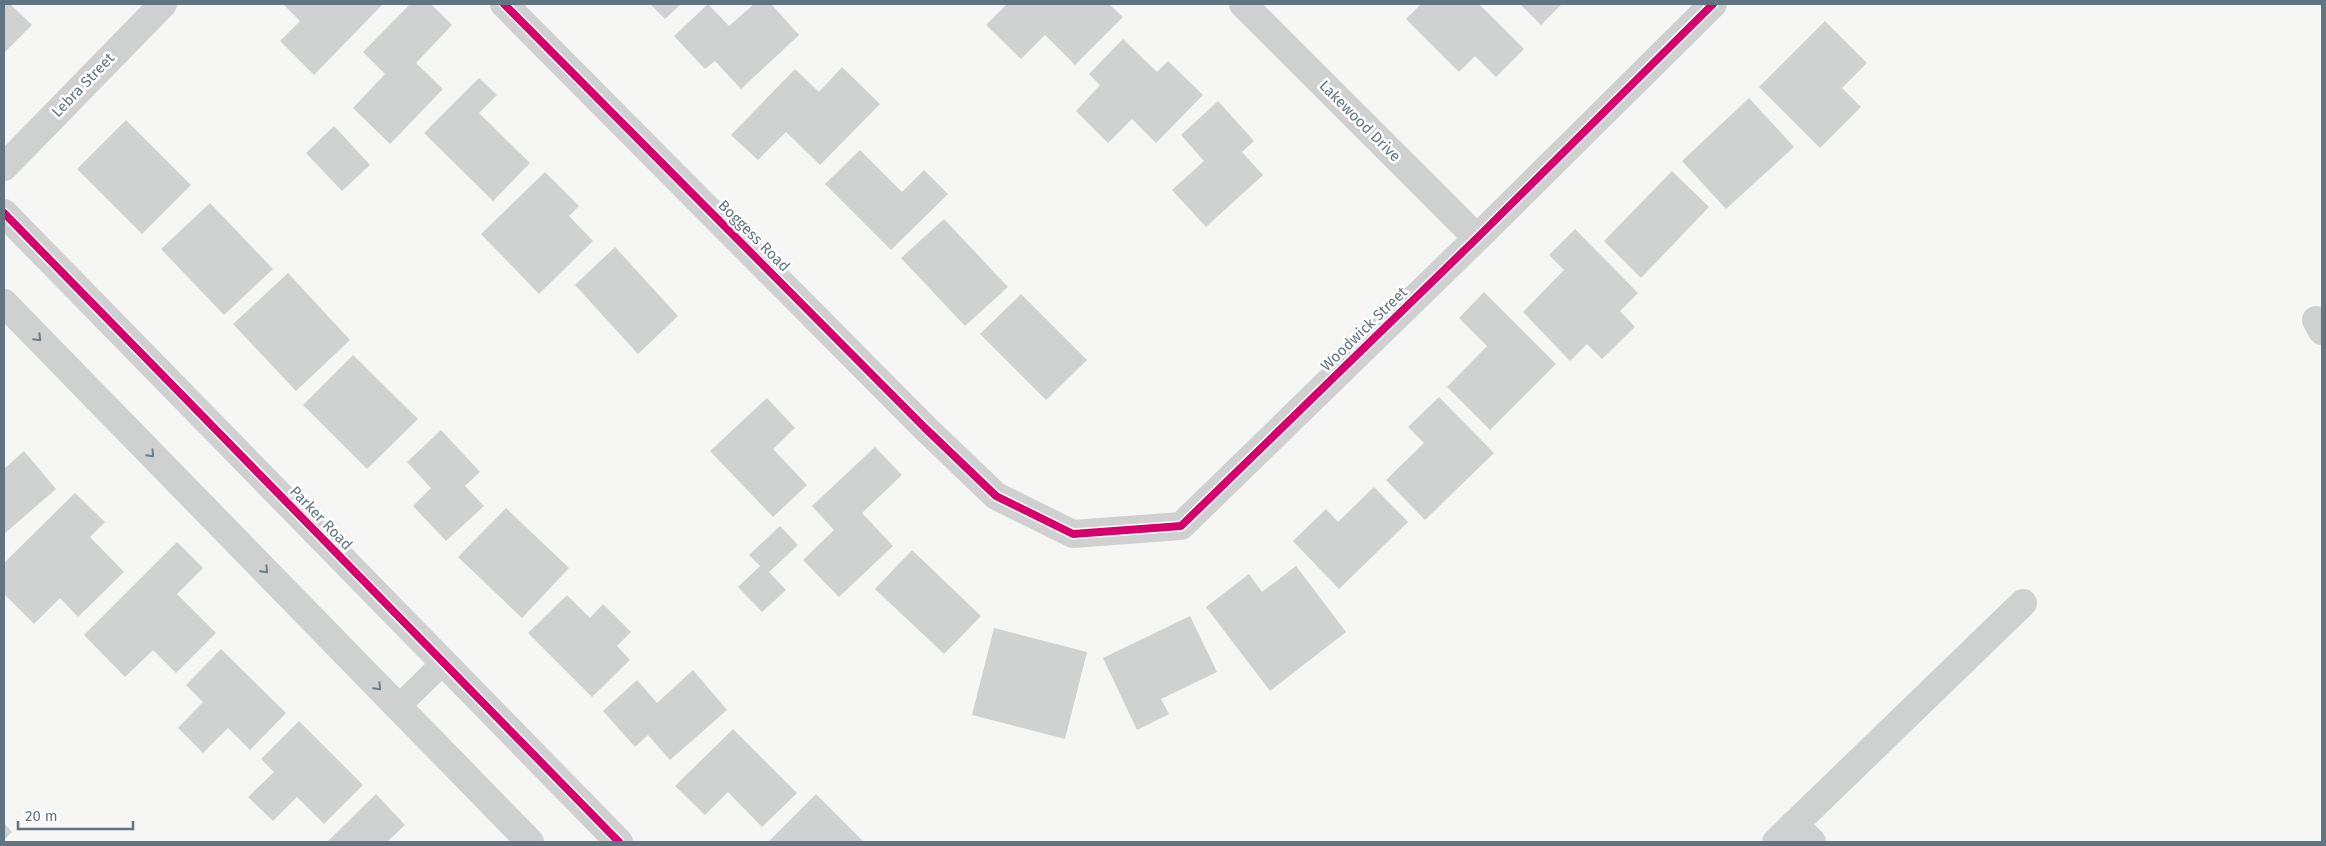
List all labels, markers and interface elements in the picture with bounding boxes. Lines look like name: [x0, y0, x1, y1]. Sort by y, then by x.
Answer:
street label: Lebra Street: [48, 49, 118, 121]
street label: Lakewood Drive: [1316, 77, 1404, 165]
street label: Boggess Road: [714, 196, 794, 276]
street label: Woodwick Street: [1317, 283, 1411, 375]
one-way arrow: [32, 332, 41, 341]
one-way arrow: [145, 448, 154, 457]
street label: Parker Road: [286, 482, 356, 554]
one-way arrow: [259, 565, 268, 574]
one-way arrow: [372, 681, 381, 690]
scale bar: [18, 798, 132, 830]
text: 20 m: [25, 807, 58, 825]

